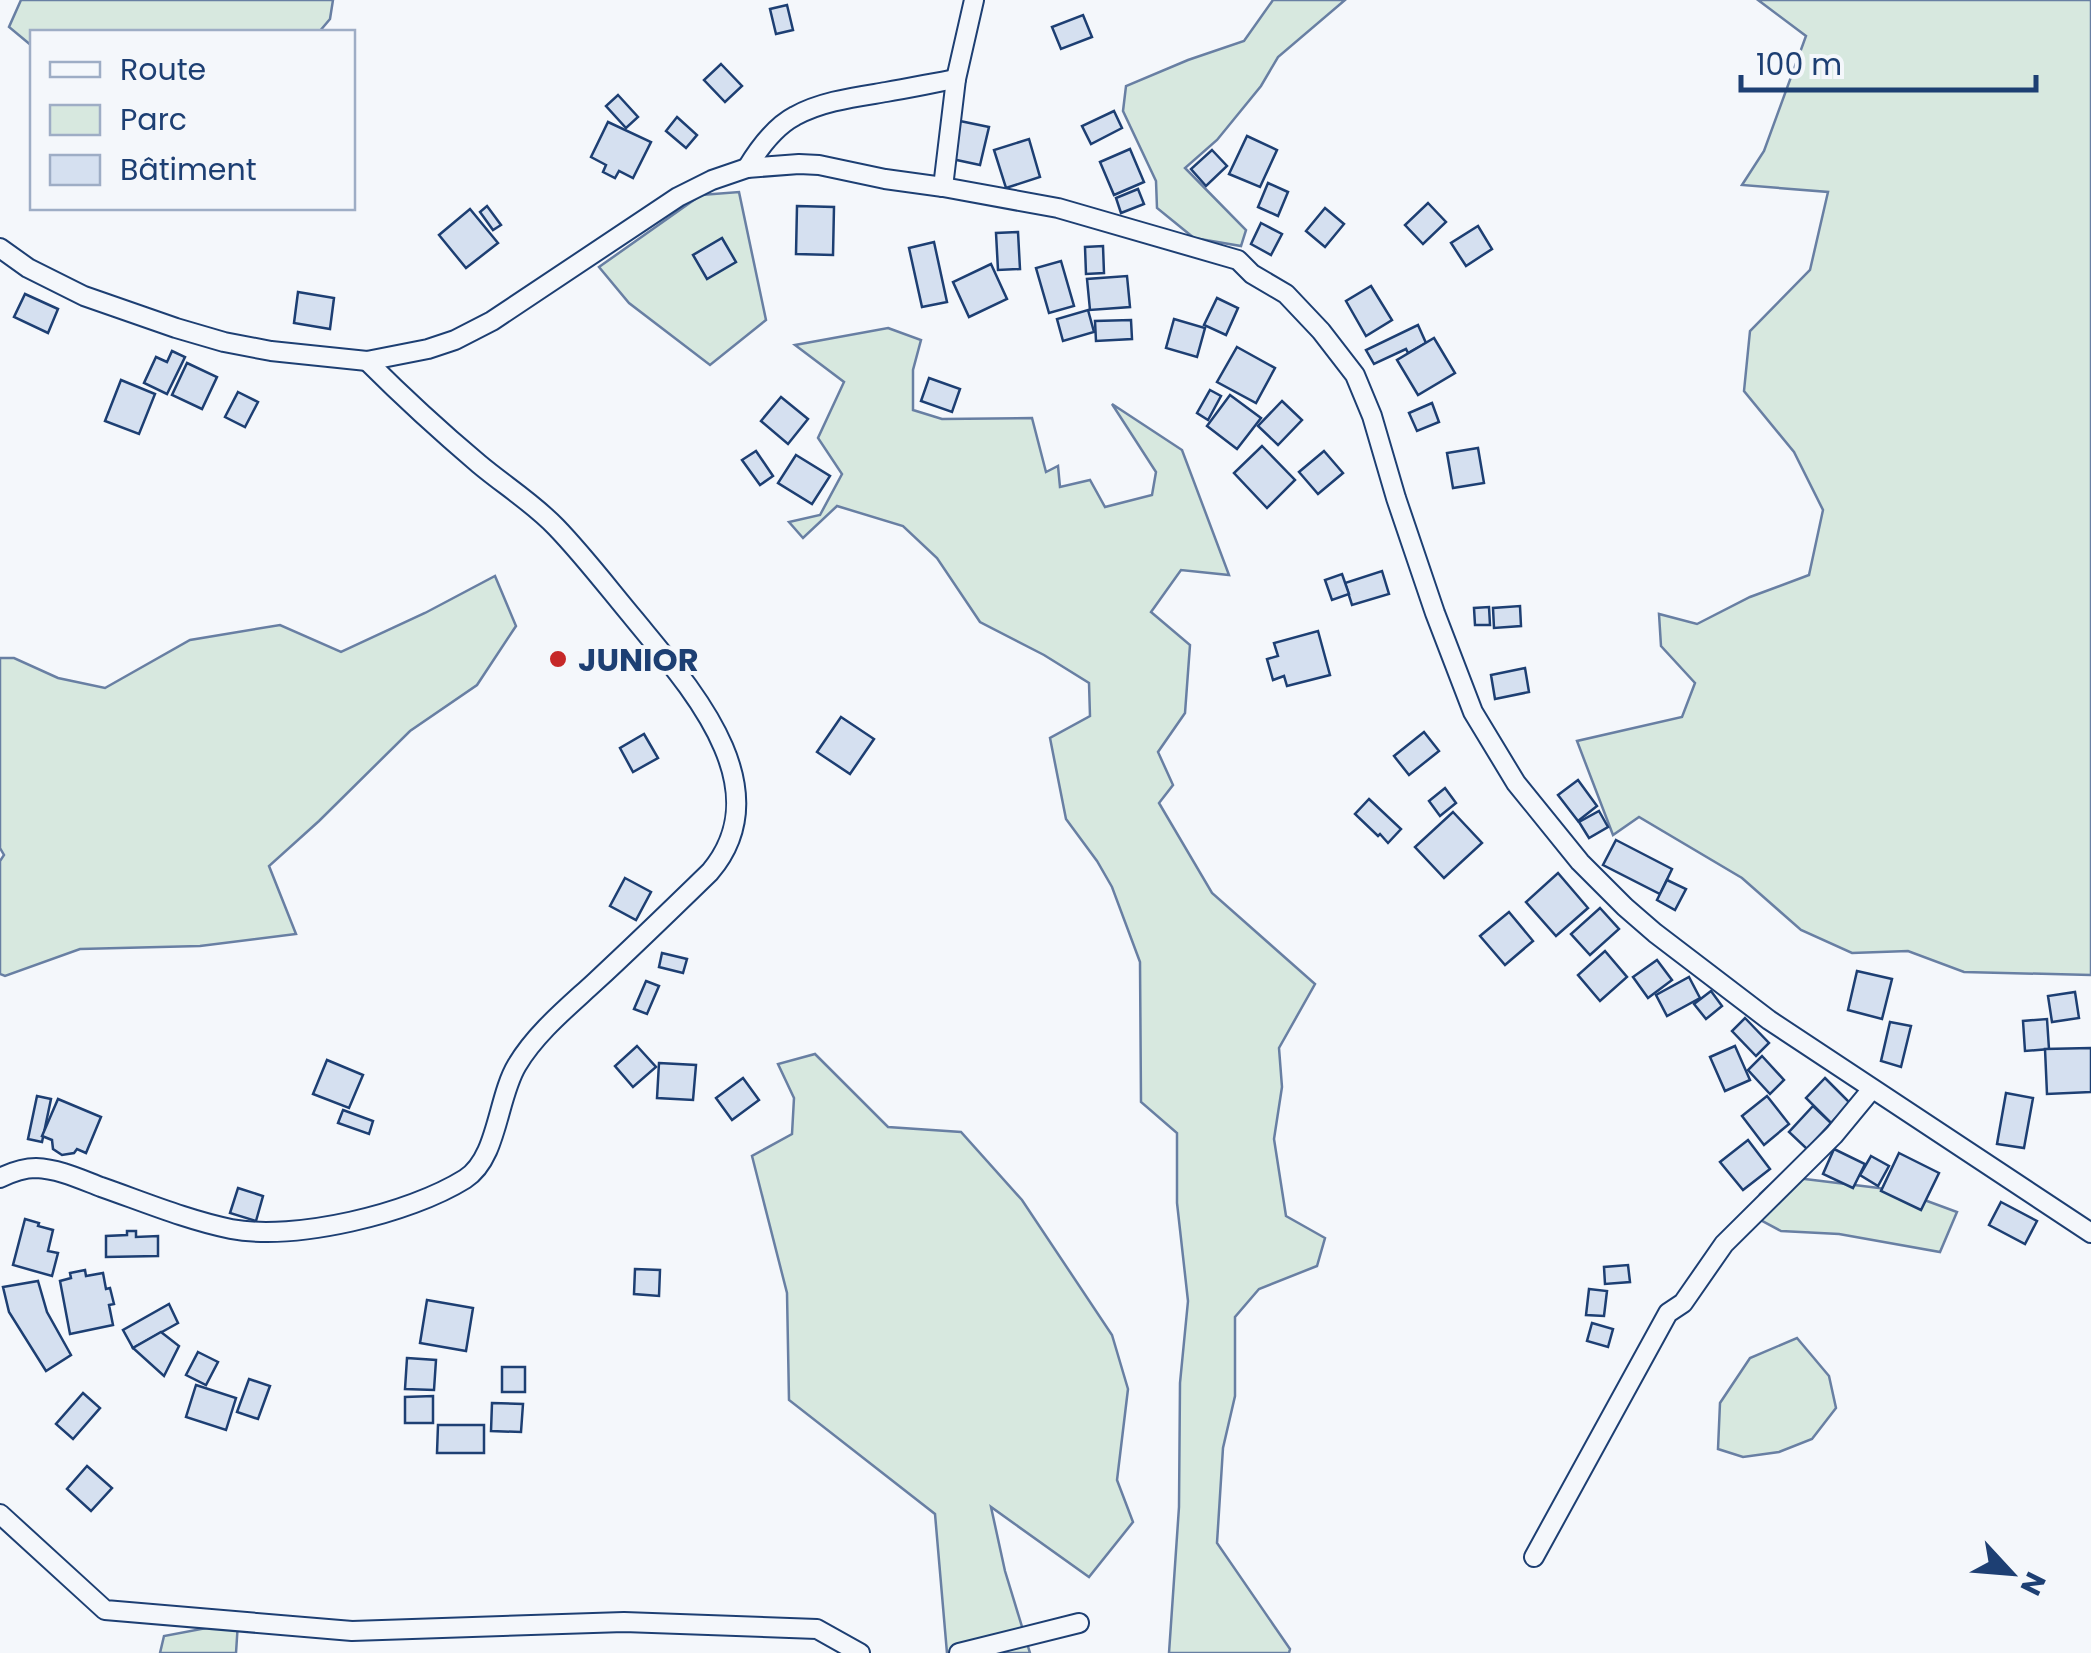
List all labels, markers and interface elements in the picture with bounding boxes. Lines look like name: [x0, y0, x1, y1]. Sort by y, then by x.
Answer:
legend: [30, 30, 355, 210]
scale bar: [1741, 30, 2036, 92]
text: 100 m: [1756, 43, 1842, 86]
text: Route: [120, 48, 206, 91]
text: Parc: [120, 98, 187, 141]
text: Bâtiment: [120, 148, 257, 191]
place label: JUNIOR: [578, 637, 699, 682]
marker: JUNIOR: [547, 648, 569, 670]
north arrow: [1961, 1523, 2061, 1623]
text: N: [2011, 1566, 2055, 1602]

